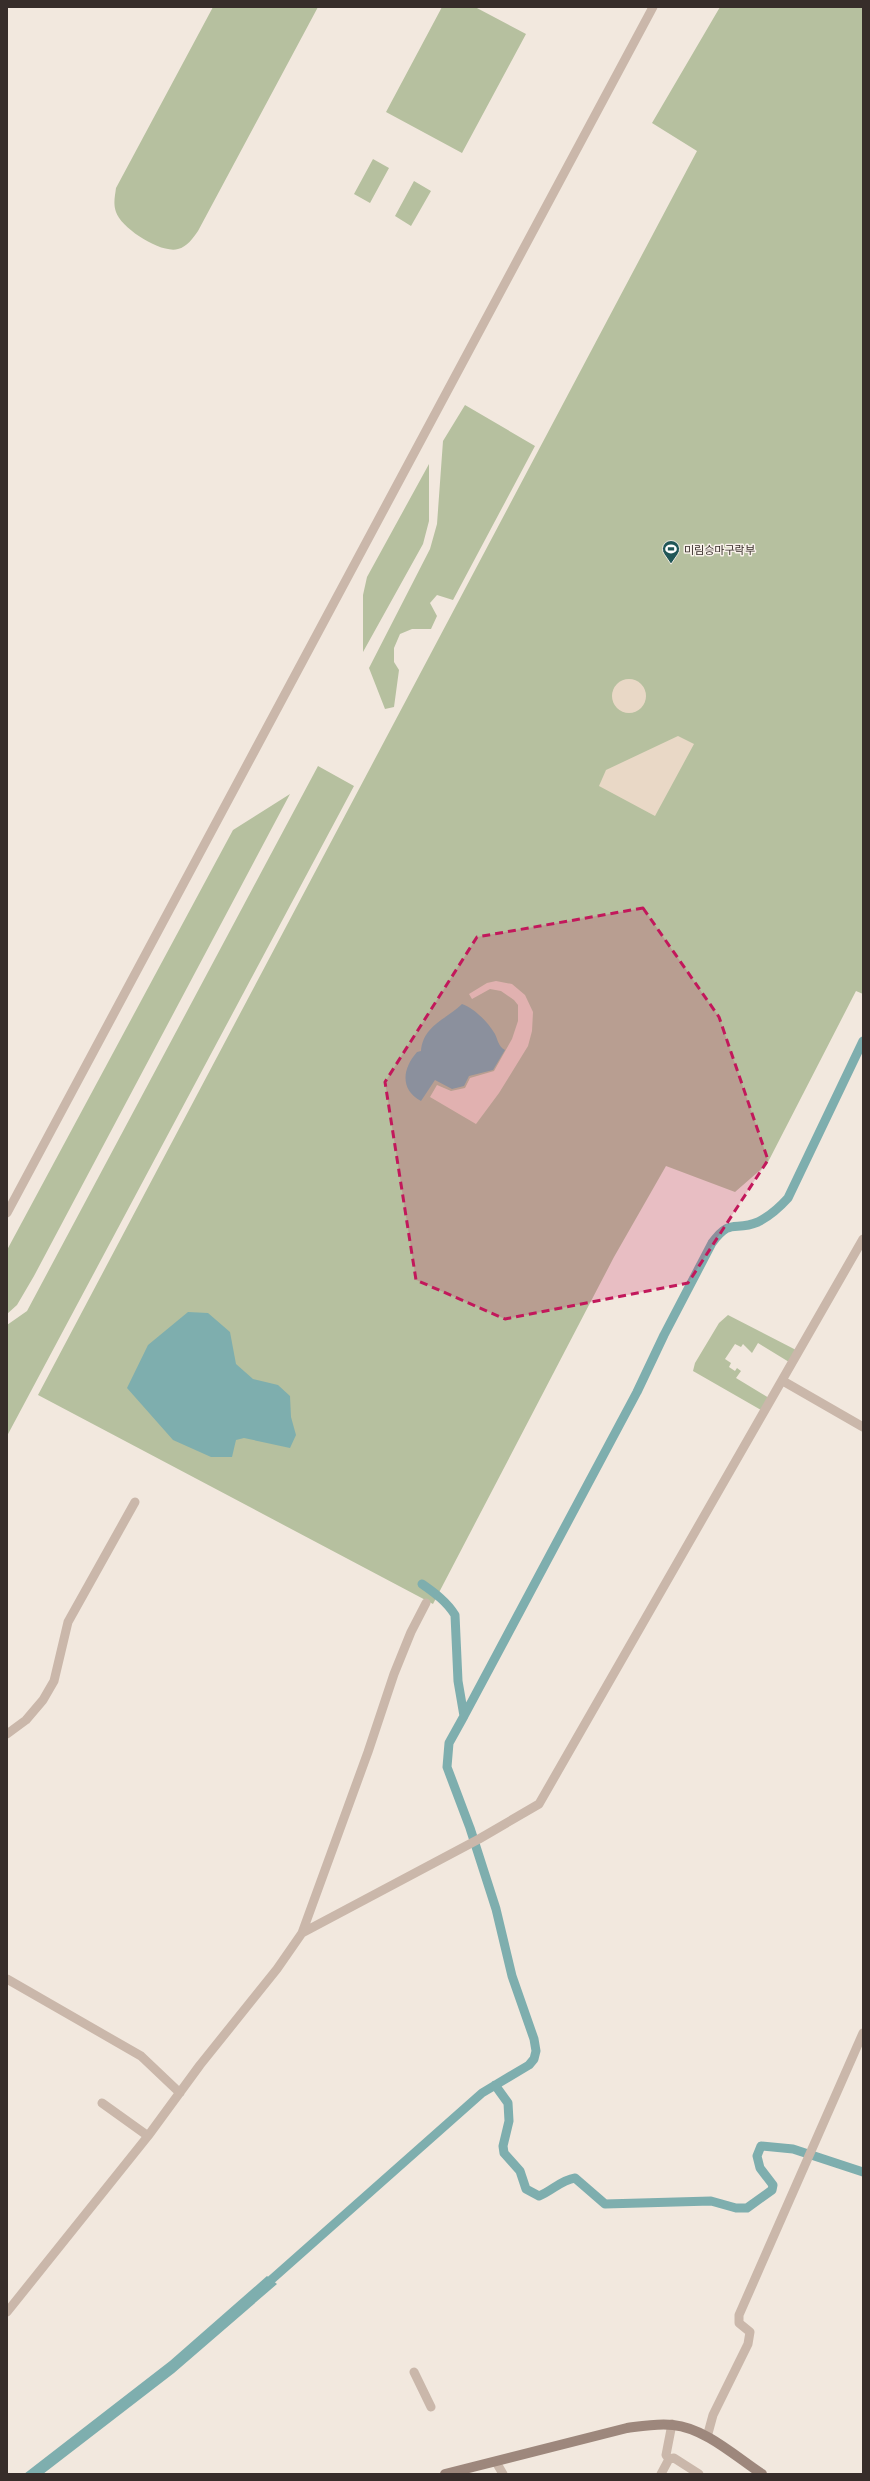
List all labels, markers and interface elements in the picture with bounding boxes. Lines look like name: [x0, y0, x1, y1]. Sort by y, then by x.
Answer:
sports icon: 미림승마구락부: [661, 539, 681, 564]
place label: 미림승마구락부: [684, 543, 755, 556]

